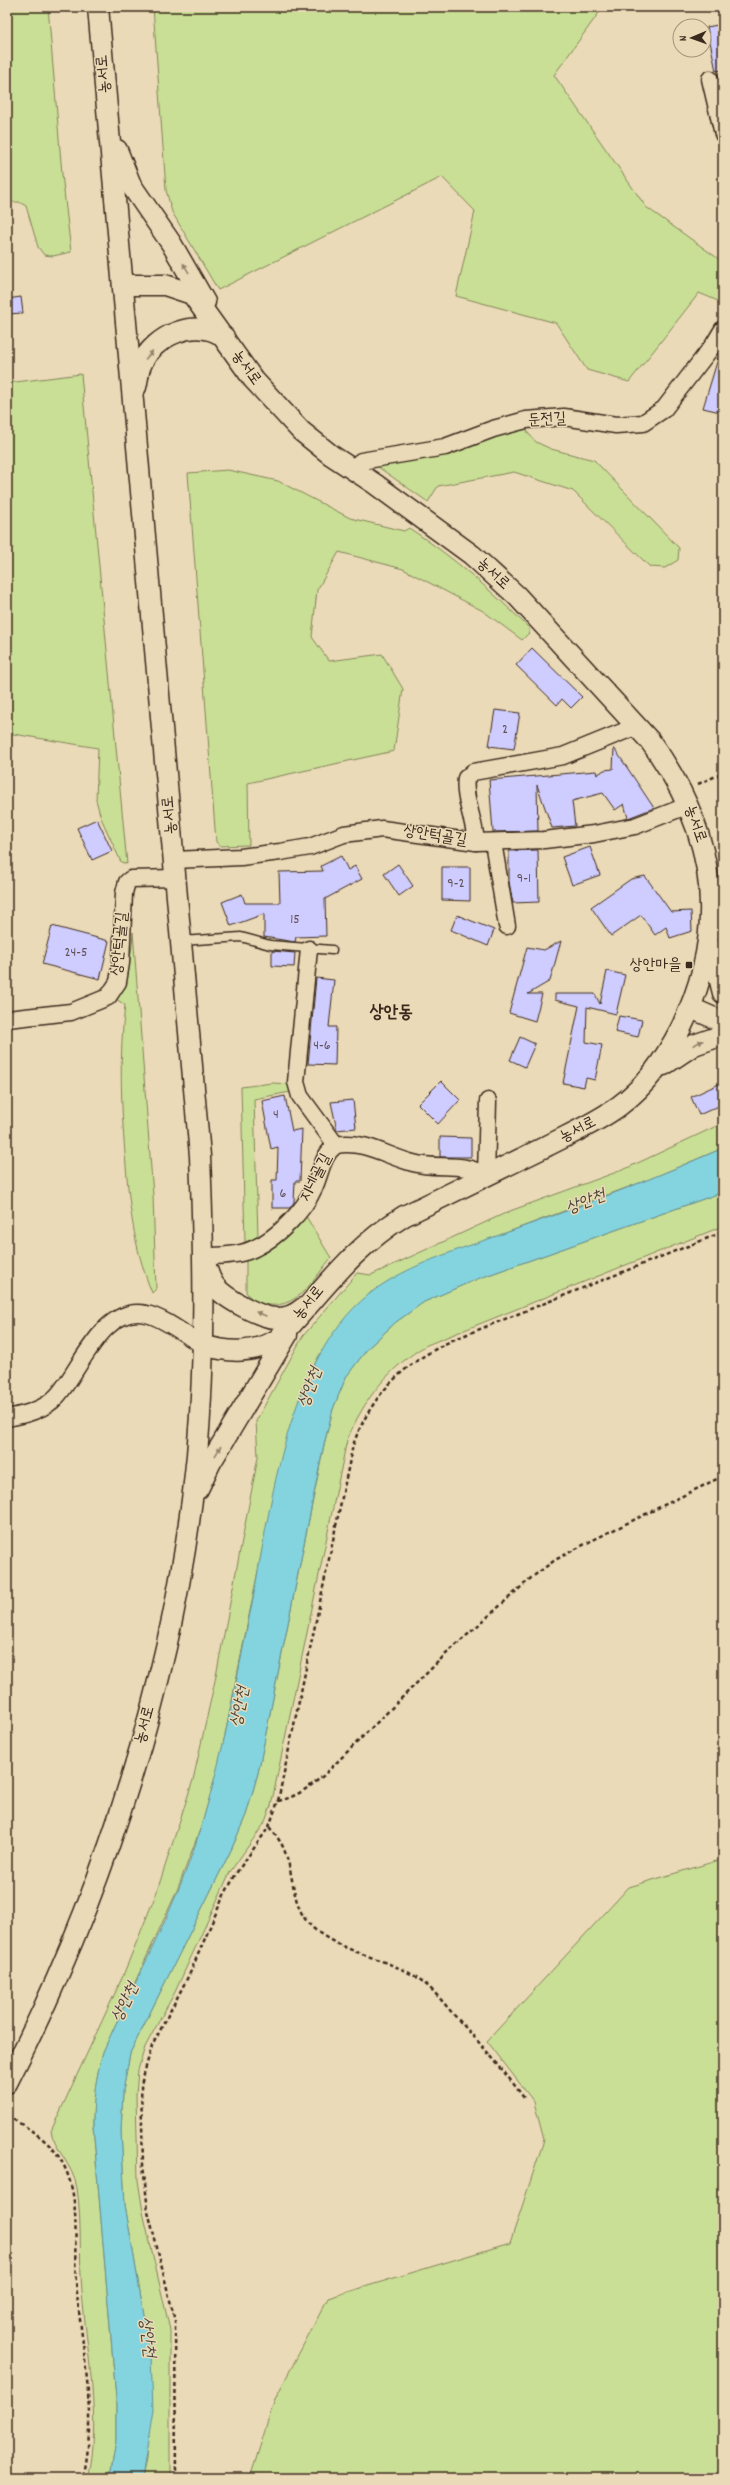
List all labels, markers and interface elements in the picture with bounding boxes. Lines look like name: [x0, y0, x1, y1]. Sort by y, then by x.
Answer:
north arrow: [672, 18, 712, 58]
text: N: [676, 35, 692, 41]
street label: 농서로: [91, 54, 117, 94]
one-way arrow: [182, 262, 189, 274]
street label: 농서로: [225, 346, 267, 390]
one-way arrow: [144, 349, 153, 360]
street label: 둔전길: [527, 407, 567, 432]
street label: 농서로: [471, 552, 515, 596]
house number: 2: [502, 720, 508, 740]
street label: 농서로: [157, 795, 183, 835]
street label: 농서로: [678, 802, 712, 846]
street label: 상안턱골길: [401, 820, 469, 852]
house number: 9-1: [517, 869, 531, 889]
house number: 9-2: [447, 874, 465, 894]
house number: 15: [290, 910, 300, 930]
street label: 상안턱골길: [106, 911, 134, 977]
house number: 24-5: [64, 943, 88, 963]
place label: 상안마을: [630, 954, 681, 977]
marker: 상안마을: [684, 960, 694, 970]
district label: 상안동: [369, 1001, 413, 1026]
house number: 4-6: [313, 1036, 331, 1056]
one-way arrow: [693, 1040, 704, 1046]
house number: 4: [273, 1105, 279, 1125]
street label: 농서로: [556, 1111, 600, 1149]
street label: 지네골길: [294, 1150, 338, 1206]
house number: 6: [280, 1184, 287, 1204]
water label: 상안천: [563, 1184, 612, 1222]
street label: 농서로: [288, 1281, 330, 1325]
one-way arrow: [256, 1311, 267, 1317]
water label: 상안천: [293, 1362, 330, 1411]
one-way arrow: [214, 1445, 221, 1457]
water label: 상안천: [225, 1682, 257, 1729]
street label: 농서로: [129, 1703, 161, 1747]
water label: 상안천: [106, 1977, 147, 2027]
water label: 상안천: [132, 2315, 161, 2361]

